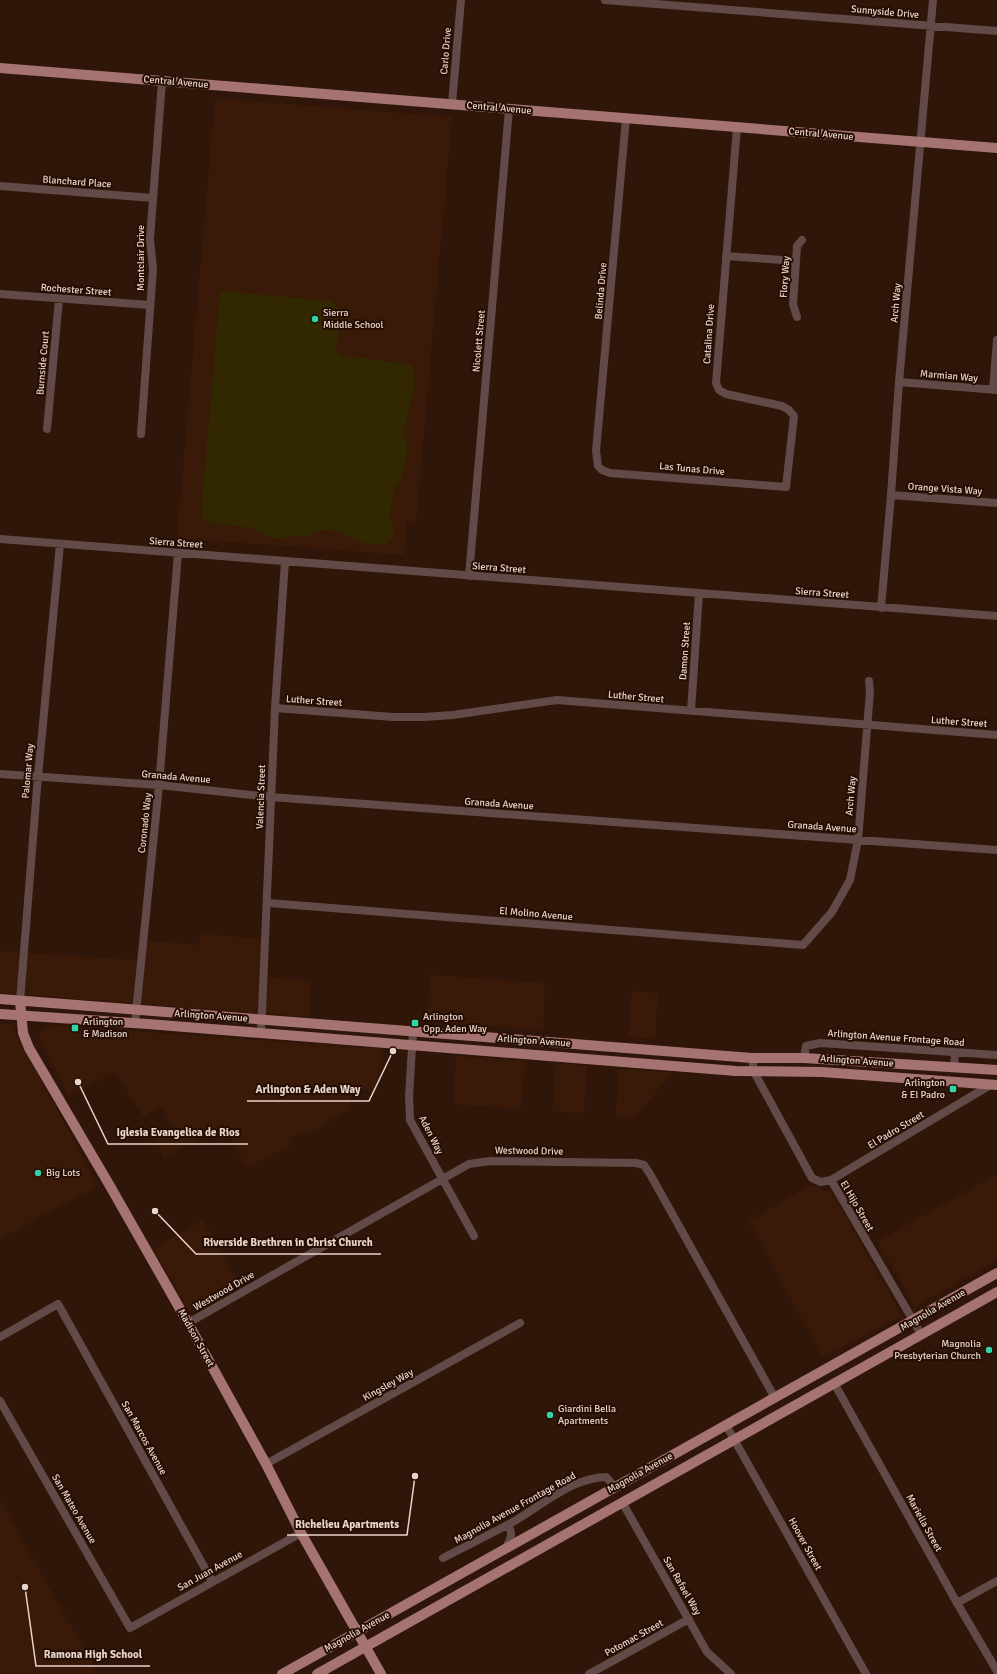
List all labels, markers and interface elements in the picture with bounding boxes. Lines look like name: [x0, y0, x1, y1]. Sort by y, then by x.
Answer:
street label: Sunnyside Drive: [850, 3, 920, 21]
street label: Carlo Drive: [438, 27, 454, 75]
street label: Central Avenue: [143, 73, 209, 91]
street label: Central Avenue: [466, 99, 532, 117]
street label: Central Avenue: [788, 125, 854, 143]
street label: Blanchard Place: [42, 174, 112, 190]
street label: Montclair Drive: [135, 225, 147, 291]
street label: Flory Way: [778, 255, 792, 298]
street label: Belinda Drive: [593, 262, 609, 320]
street label: Rochester Street: [40, 282, 112, 298]
street label: Arch Way: [888, 282, 904, 323]
street label: Catalina Drive: [701, 304, 717, 364]
place label: Sierra Middle School: [323, 307, 384, 331]
street label: Nicolett Street: [470, 309, 488, 373]
marker: Sierra Middle School: [310, 314, 320, 324]
street label: Burnside Court: [34, 330, 52, 396]
street label: Marmian Way: [920, 367, 979, 385]
street label: Las Tunas Drive: [659, 460, 725, 478]
street label: Orange Vista Way: [907, 480, 983, 498]
street label: Sierra Street: [149, 535, 204, 551]
street label: Sierra Street: [472, 560, 527, 576]
street label: Sierra Street: [795, 585, 850, 601]
street label: Damon Street: [677, 621, 693, 681]
street label: Luther Street: [607, 689, 665, 705]
street label: Luther Street: [285, 693, 343, 709]
street label: Luther Street: [930, 714, 988, 730]
street label: Palomar Way: [20, 743, 36, 799]
street label: Valencia Street: [254, 764, 268, 829]
street label: Granada Avenue: [141, 768, 211, 786]
street label: Arch Way: [843, 775, 859, 816]
street label: Coronado Way: [136, 792, 154, 854]
street label: Granada Avenue: [464, 796, 534, 812]
street label: Granada Avenue: [787, 819, 857, 835]
street label: El Molino Avenue: [499, 905, 573, 923]
street label: Arlington Avenue: [174, 1007, 248, 1025]
place label: Arlington Opp. Aden Way: [423, 1011, 487, 1035]
place label: Arlington & Madison: [83, 1016, 128, 1040]
marker: Arlington Opp. Aden Way: [410, 1018, 420, 1028]
marker: Arlington & Madison: [70, 1023, 80, 1033]
street label: Arlington Avenue Frontage Road: [827, 1027, 965, 1049]
street label: Arlington Avenue: [497, 1032, 571, 1050]
street label: Arlington Avenue: [820, 1052, 894, 1070]
place label: Arlington & El Padro: [901, 1077, 945, 1101]
callout: Arlington & Aden Way: [247, 1078, 369, 1101]
text: Arlington & Aden Way: [255, 1083, 361, 1096]
marker: Arlington & El Padro: [948, 1084, 958, 1094]
street label: El Padro Street: [866, 1108, 927, 1152]
street label: Aden Way: [416, 1114, 446, 1157]
callout: Iglesia Evangelica de Rios: [108, 1121, 248, 1144]
text: Iglesia Evangelica de Rios: [116, 1126, 240, 1139]
street label: Westwood Drive: [495, 1144, 563, 1158]
place label: Big Lots: [46, 1167, 81, 1179]
marker: Big Lots: [33, 1168, 43, 1178]
street label: El Hijo Street: [838, 1179, 877, 1234]
callout: Riverside Brethren in Christ Church: [196, 1231, 381, 1254]
text: Riverside Brethren in Christ Church: [203, 1236, 373, 1249]
street label: Westwood Drive: [191, 1269, 257, 1313]
street label: Magnolia Avenue: [898, 1287, 968, 1333]
street label: Madison Street: [175, 1307, 217, 1369]
place label: Magnolia Presbyterian Church: [894, 1338, 981, 1362]
marker: Magnolia Presbyterian Church: [984, 1345, 994, 1355]
street label: Kingsley Way: [361, 1366, 416, 1404]
street label: San Marcos Avenue: [119, 1399, 169, 1477]
place label: Giardini Bella Apartments: [558, 1403, 616, 1427]
marker: Giardini Bella Apartments: [545, 1410, 555, 1420]
street label: Magnolia Avenue: [605, 1450, 675, 1496]
street label: Magnolia Avenue Frontage Road: [452, 1470, 578, 1546]
street label: San Mateo Avenue: [49, 1472, 99, 1546]
street label: Mariella Street: [903, 1492, 945, 1554]
callout: Richelieu Apartments: [287, 1512, 407, 1535]
street label: Hoover Street: [786, 1516, 825, 1573]
text: Richelieu Apartments: [295, 1518, 399, 1531]
street label: San Juan Avenue: [175, 1548, 245, 1594]
street label: San Rafael Way: [660, 1555, 704, 1618]
street label: Magnolia Avenue: [322, 1609, 392, 1655]
street label: Potomac Street: [603, 1617, 666, 1659]
callout: Ramona High School: [36, 1643, 150, 1666]
text: Ramona High School: [44, 1648, 143, 1661]

